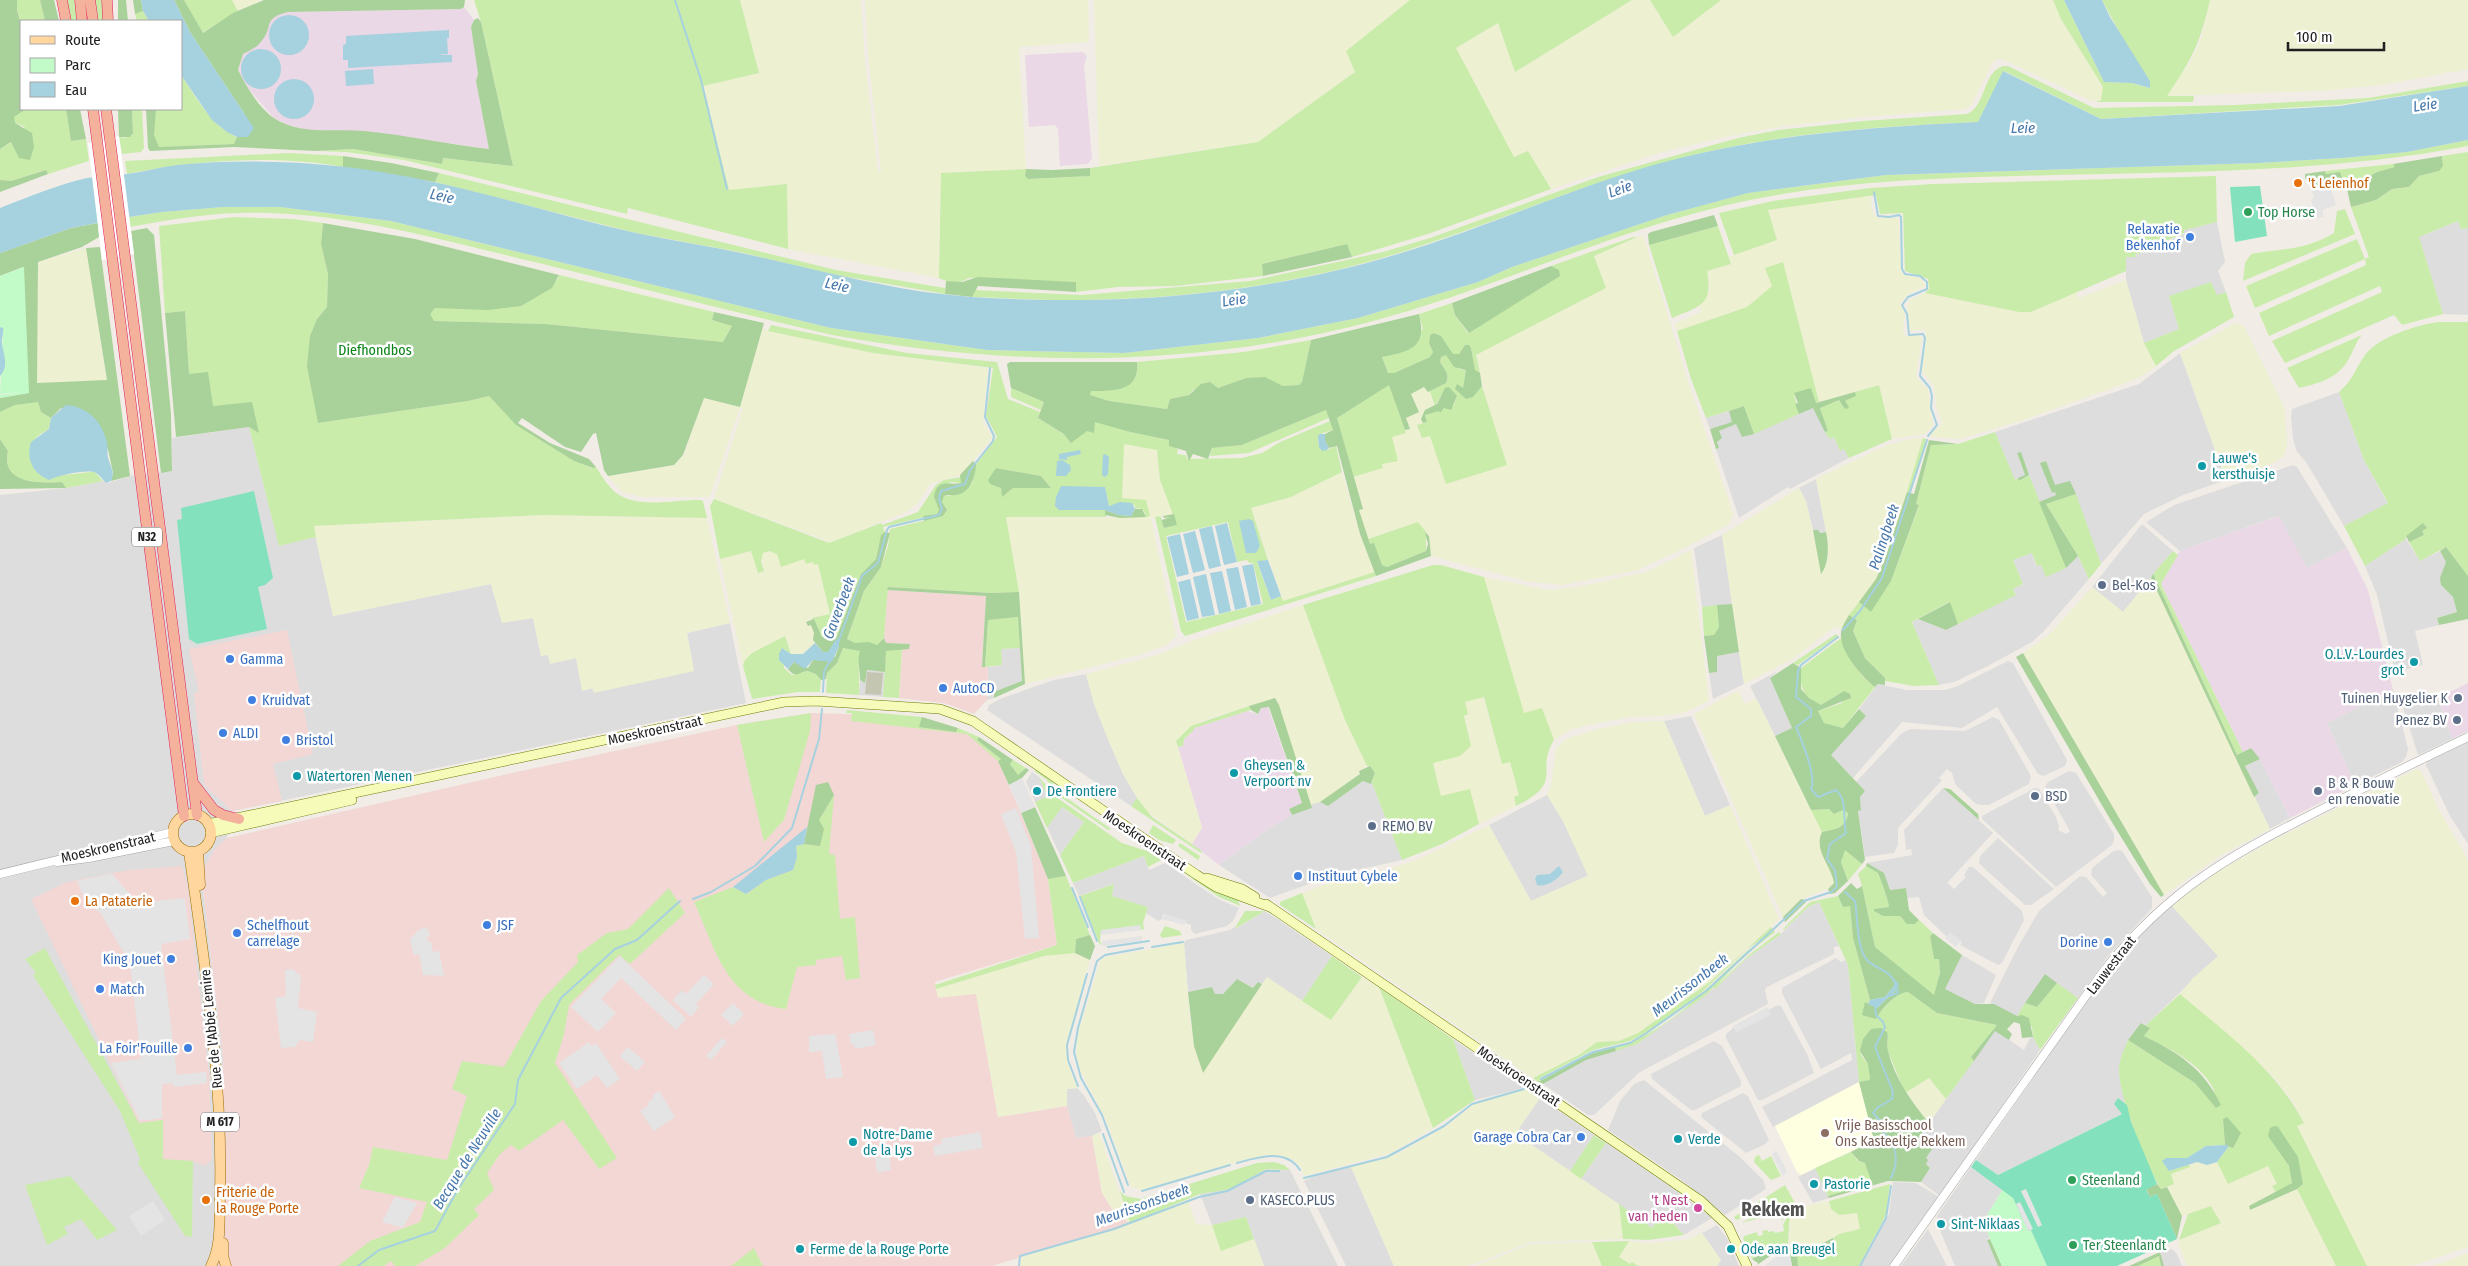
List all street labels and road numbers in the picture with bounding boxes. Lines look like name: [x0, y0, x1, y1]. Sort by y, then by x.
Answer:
road number: N32: [132, 528, 162, 546]
street label: Moeskroenstraat: [606, 712, 704, 749]
street label: Moeskroenstraat: [1100, 806, 1190, 875]
street label: Moeskroenstraat: [59, 828, 157, 867]
street label: Lauwestraat: [2083, 932, 2140, 998]
street label: Rue de l'Abbé Lemire: [197, 968, 226, 1089]
street label: Moeskroenstraat: [1474, 1042, 1564, 1111]
road number: M 617: [201, 1112, 239, 1132]

